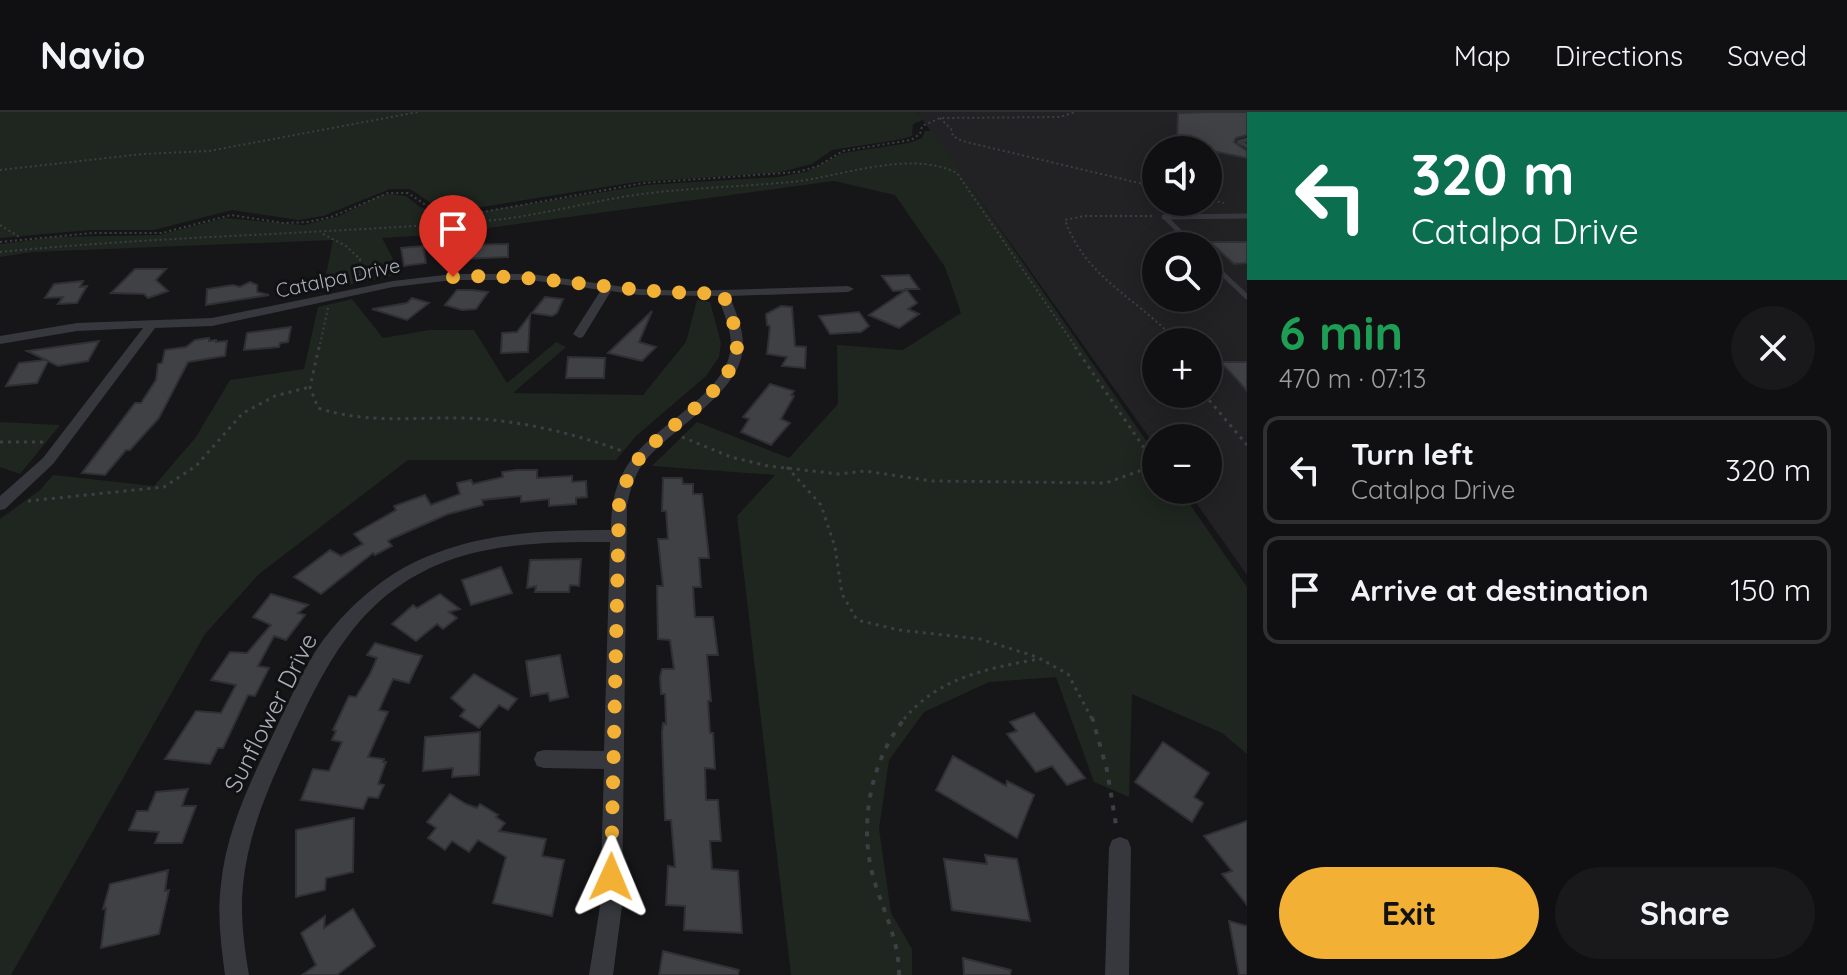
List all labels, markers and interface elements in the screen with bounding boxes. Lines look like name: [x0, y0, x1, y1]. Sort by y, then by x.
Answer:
text: Navio: [40, 31, 145, 79]
text: Map: [1454, 38, 1511, 73]
text: Directions: [1555, 38, 1683, 73]
text: Saved: [1727, 38, 1807, 73]
map controls: [1142, 136, 1222, 504]
button: sound: [1142, 136, 1222, 216]
text: 320 m: [1411, 139, 1575, 209]
icon: left: [1279, 144, 1383, 248]
pin: [419, 195, 487, 277]
icon: arrive: [431, 207, 475, 251]
text: Catalpa Drive: [1411, 208, 1639, 253]
button: search: [1142, 232, 1222, 312]
street label: Catalpa Drive: [273, 252, 402, 303]
text: 6 min: [1279, 302, 1403, 362]
button: close: [1731, 306, 1815, 390]
button: +: [1142, 328, 1222, 408]
text: 470 m · 07:13: [1279, 362, 1426, 395]
button: −: [1142, 424, 1222, 504]
text: Turn left: [1351, 435, 1474, 473]
icon: left: [1283, 448, 1327, 492]
text: 320 m: [1725, 451, 1811, 489]
text: Catalpa Drive: [1351, 473, 1515, 506]
icon: arrive: [1283, 568, 1327, 612]
text: Arrive at destination: [1351, 571, 1649, 609]
text: 150 m: [1730, 571, 1811, 609]
street label: Sunflower Drive: [217, 628, 323, 797]
position arrow: [569, 835, 653, 919]
button: Exit: [1279, 867, 1539, 959]
button: Share: [1555, 867, 1815, 959]

